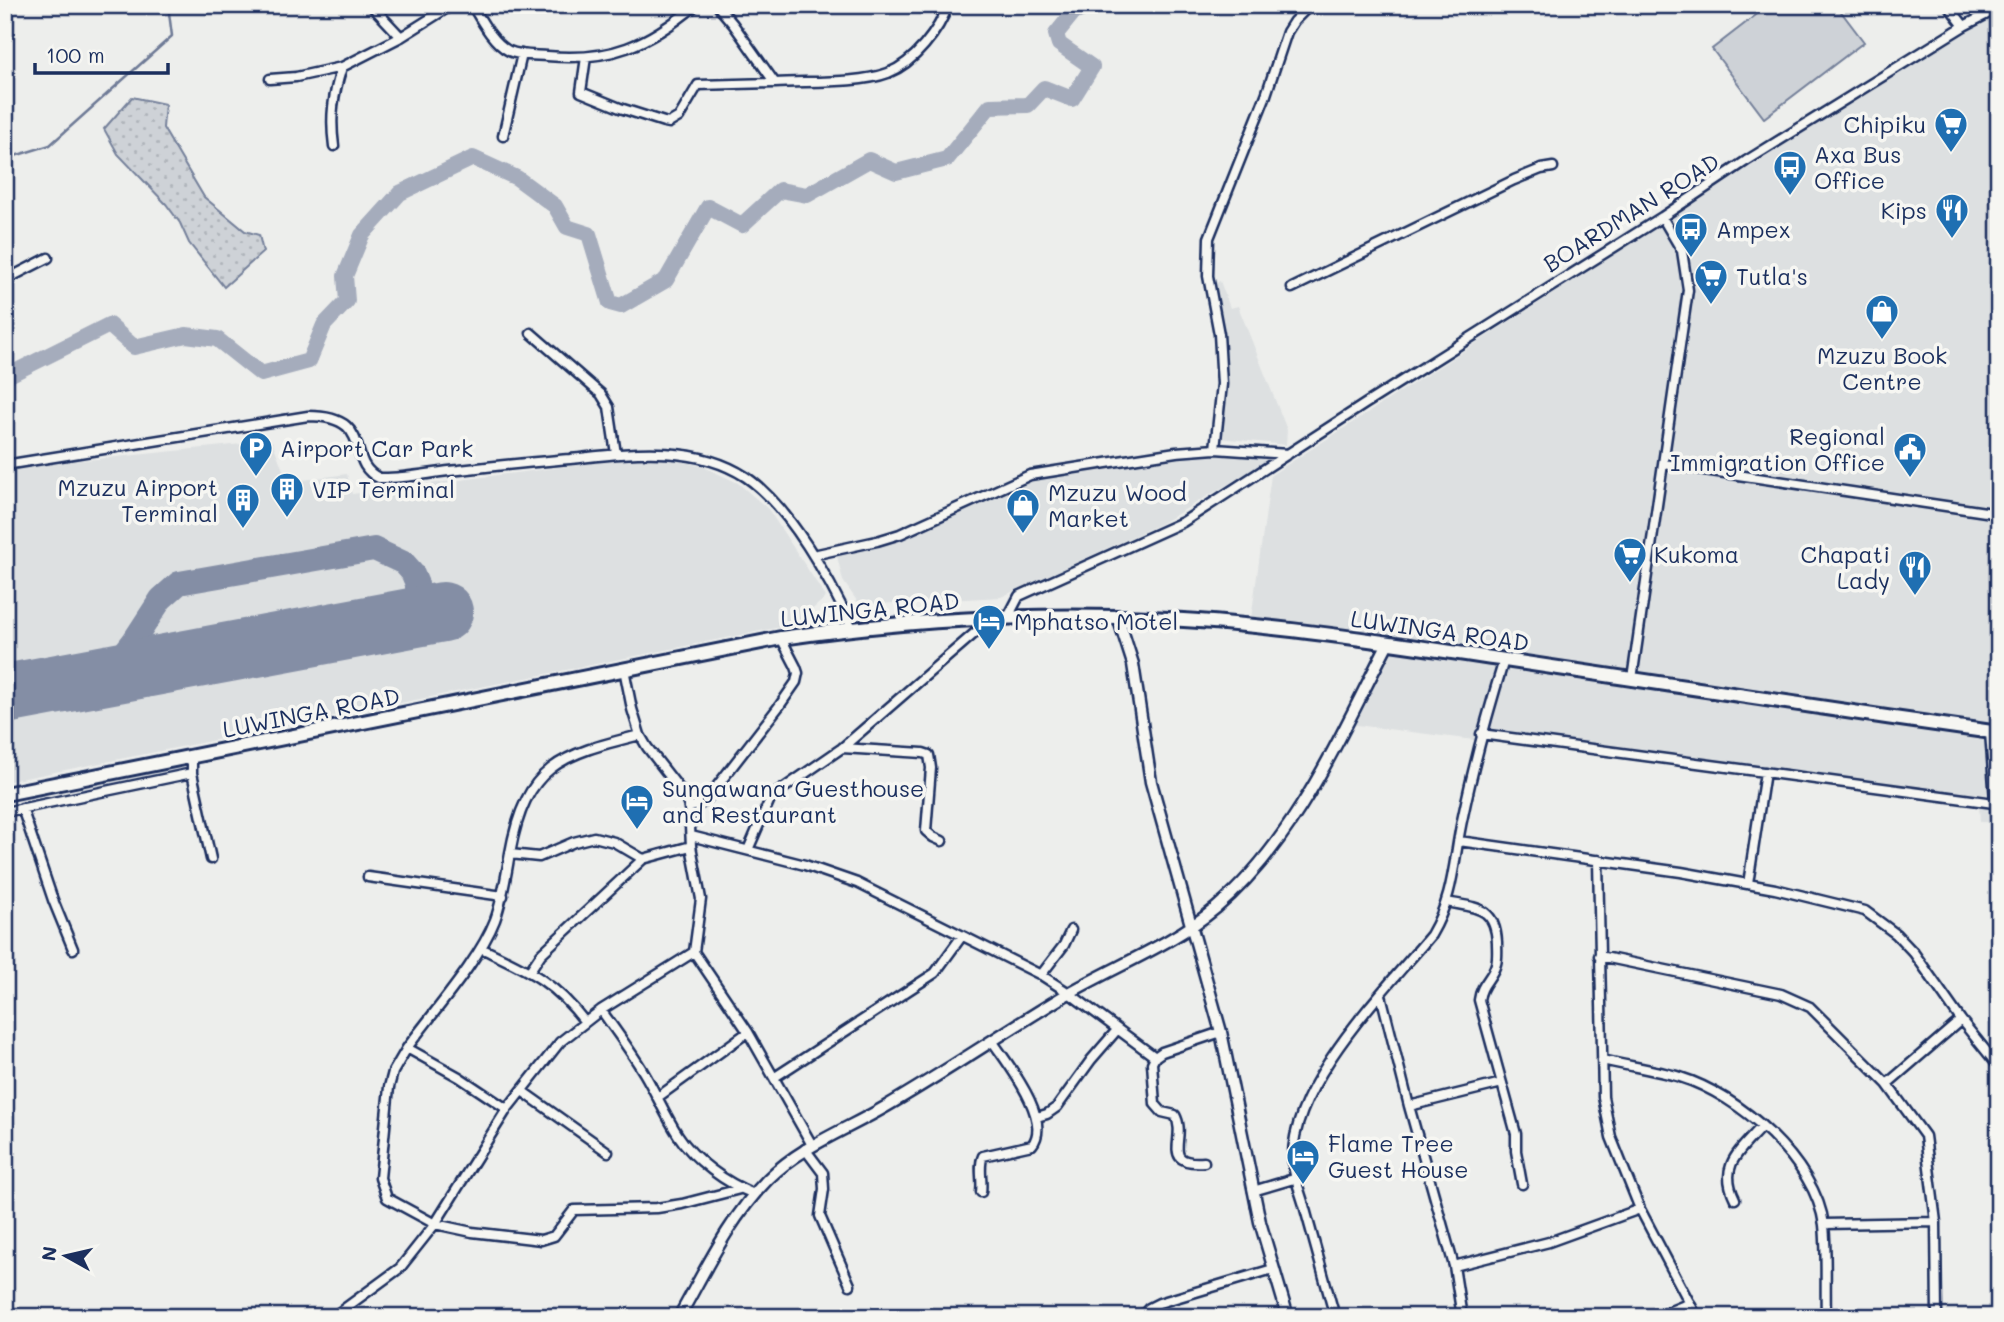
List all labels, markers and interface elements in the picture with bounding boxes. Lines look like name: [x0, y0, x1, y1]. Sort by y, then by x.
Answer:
scale bar: [35, 32, 168, 76]
text: 100 m: [46, 41, 105, 68]
supermarket icon: Chipiku: [1932, 105, 1970, 154]
place label: Chipiku: [1844, 109, 1926, 139]
place label: Axa Bus Office: [1814, 139, 1901, 195]
street label: BOARDMAN ROAD: [1537, 146, 1725, 278]
bus stop icon: Axa Bus Office: [1771, 148, 1809, 197]
restaurant icon: Kips: [1933, 191, 1971, 240]
place label: Kips: [1881, 195, 1927, 225]
bus stop icon: Ampex: [1672, 210, 1710, 259]
place label: Ampex: [1716, 214, 1790, 244]
supermarket icon: Tutla's: [1692, 257, 1730, 306]
place label: Tutla's: [1736, 261, 1808, 291]
shop icon: Mzuzu Book Centre: [1863, 292, 1901, 341]
place label: Mzuzu Book Centre: [1817, 340, 1947, 396]
place label: Regional Immigration Office: [1670, 421, 1885, 477]
parking icon: Airport Car Park: [237, 429, 275, 478]
public building icon: Regional Immigration Office: [1891, 430, 1929, 479]
place label: Airport Car Park: [280, 433, 473, 463]
building icon: VIP Terminal: [268, 470, 306, 519]
place label: Mzuzu Airport Terminal: [58, 472, 218, 528]
place label: VIP Terminal: [312, 474, 455, 504]
place label: Mzuzu Wood Market: [1048, 477, 1186, 533]
building icon: Mzuzu Airport Terminal: [224, 481, 262, 530]
shop icon: Mzuzu Wood Market: [1004, 486, 1042, 535]
supermarket icon: Kukoma: [1611, 535, 1649, 584]
place label: Kukoma: [1654, 539, 1739, 569]
place label: Chapati Lady: [1801, 539, 1890, 595]
restaurant icon: Chapati Lady: [1896, 548, 1934, 597]
street label: LUWINGA ROAD: [779, 585, 961, 633]
hotel icon: Mphatso Motel: [970, 602, 1008, 651]
street label: LUWINGA ROAD: [1349, 603, 1531, 657]
place label: Mphatso Motel: [1014, 606, 1178, 636]
street label: LUWINGA ROAD: [220, 680, 402, 744]
place label: Sungawana Guesthouse and Restaurant: [662, 773, 924, 829]
hotel icon: Sungawana Guesthouse and Restaurant: [618, 782, 656, 831]
place label: Flame Tree Guest House: [1328, 1128, 1469, 1184]
hotel icon: Flame Tree Guest House: [1284, 1137, 1322, 1186]
north arrow: [32, 1220, 102, 1290]
text: N: [35, 1245, 62, 1262]

